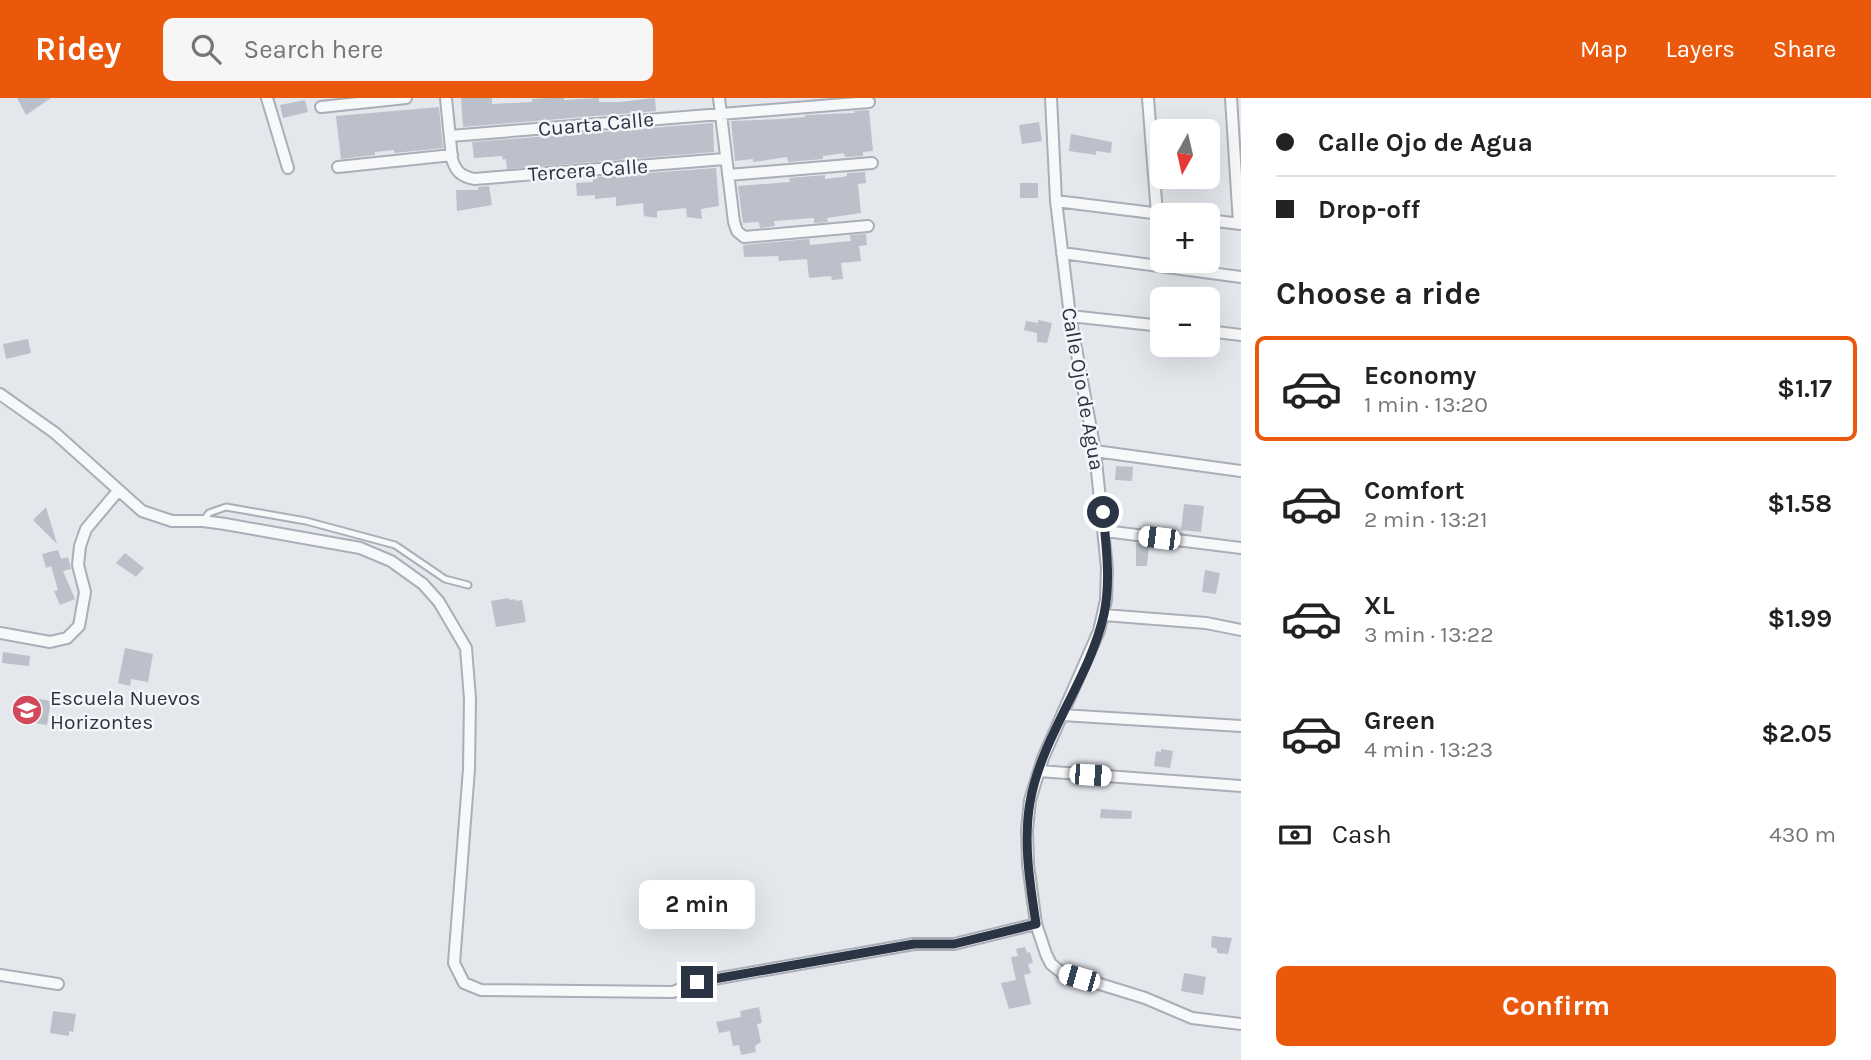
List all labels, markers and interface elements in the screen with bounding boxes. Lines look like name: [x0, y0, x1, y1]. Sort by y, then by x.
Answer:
search box: [163, 18, 653, 81]
text: Ridey: [35, 30, 121, 68]
icon: search: [187, 30, 225, 68]
text: Search here: [243, 34, 383, 65]
text: Map: [1580, 35, 1628, 63]
text: Layers: [1666, 35, 1735, 63]
text: Share: [1773, 35, 1836, 63]
street label: Cuarta Calle: [537, 107, 655, 141]
north arrow: [1150, 119, 1220, 189]
map controls: [1150, 119, 1220, 357]
text: Calle Ojo de Agua: [1318, 127, 1533, 158]
street label: Tercera Calle: [527, 154, 649, 186]
text: Drop-off: [1318, 194, 1420, 225]
button: +: [1150, 203, 1220, 273]
text: Choose a ride: [1276, 275, 1481, 312]
button: −: [1150, 287, 1220, 357]
street label: Calle Ojo de Agua: [1057, 306, 1109, 472]
icon: car: [1280, 357, 1343, 420]
text: Economy: [1364, 360, 1476, 391]
text: $1.17: [1777, 373, 1832, 404]
text: 1 min · 13:20: [1364, 391, 1488, 418]
icon: car: [1280, 472, 1343, 535]
text: Comfort: [1364, 475, 1465, 506]
text: $1.58: [1767, 488, 1832, 519]
route start: [1087, 496, 1119, 528]
text: 2 min · 13:21: [1364, 506, 1488, 533]
car: [1137, 525, 1182, 551]
icon: car: [1280, 587, 1343, 650]
text: XL: [1364, 590, 1395, 621]
text: $1.99: [1768, 603, 1832, 634]
text: 3 min · 13:22: [1364, 621, 1493, 648]
place label: Escuela Nuevos Horizontes: [50, 686, 201, 734]
school or university icon: Escuela Nuevos Horizontes: [10, 693, 44, 727]
icon: car: [1280, 702, 1343, 765]
text: Green: [1364, 705, 1436, 736]
text: $2.05: [1761, 718, 1832, 749]
text: 4 min · 13:23: [1364, 736, 1493, 763]
car: [1069, 763, 1112, 787]
icon: cash: [1276, 816, 1314, 854]
text: Cash: [1332, 819, 1392, 850]
text: 430 m: [1769, 821, 1836, 848]
callout: 2 min: [639, 880, 755, 930]
text: 2 min: [665, 891, 729, 918]
car: [1056, 962, 1103, 994]
route end: [681, 966, 713, 998]
button: Confirm: [1276, 966, 1836, 1046]

